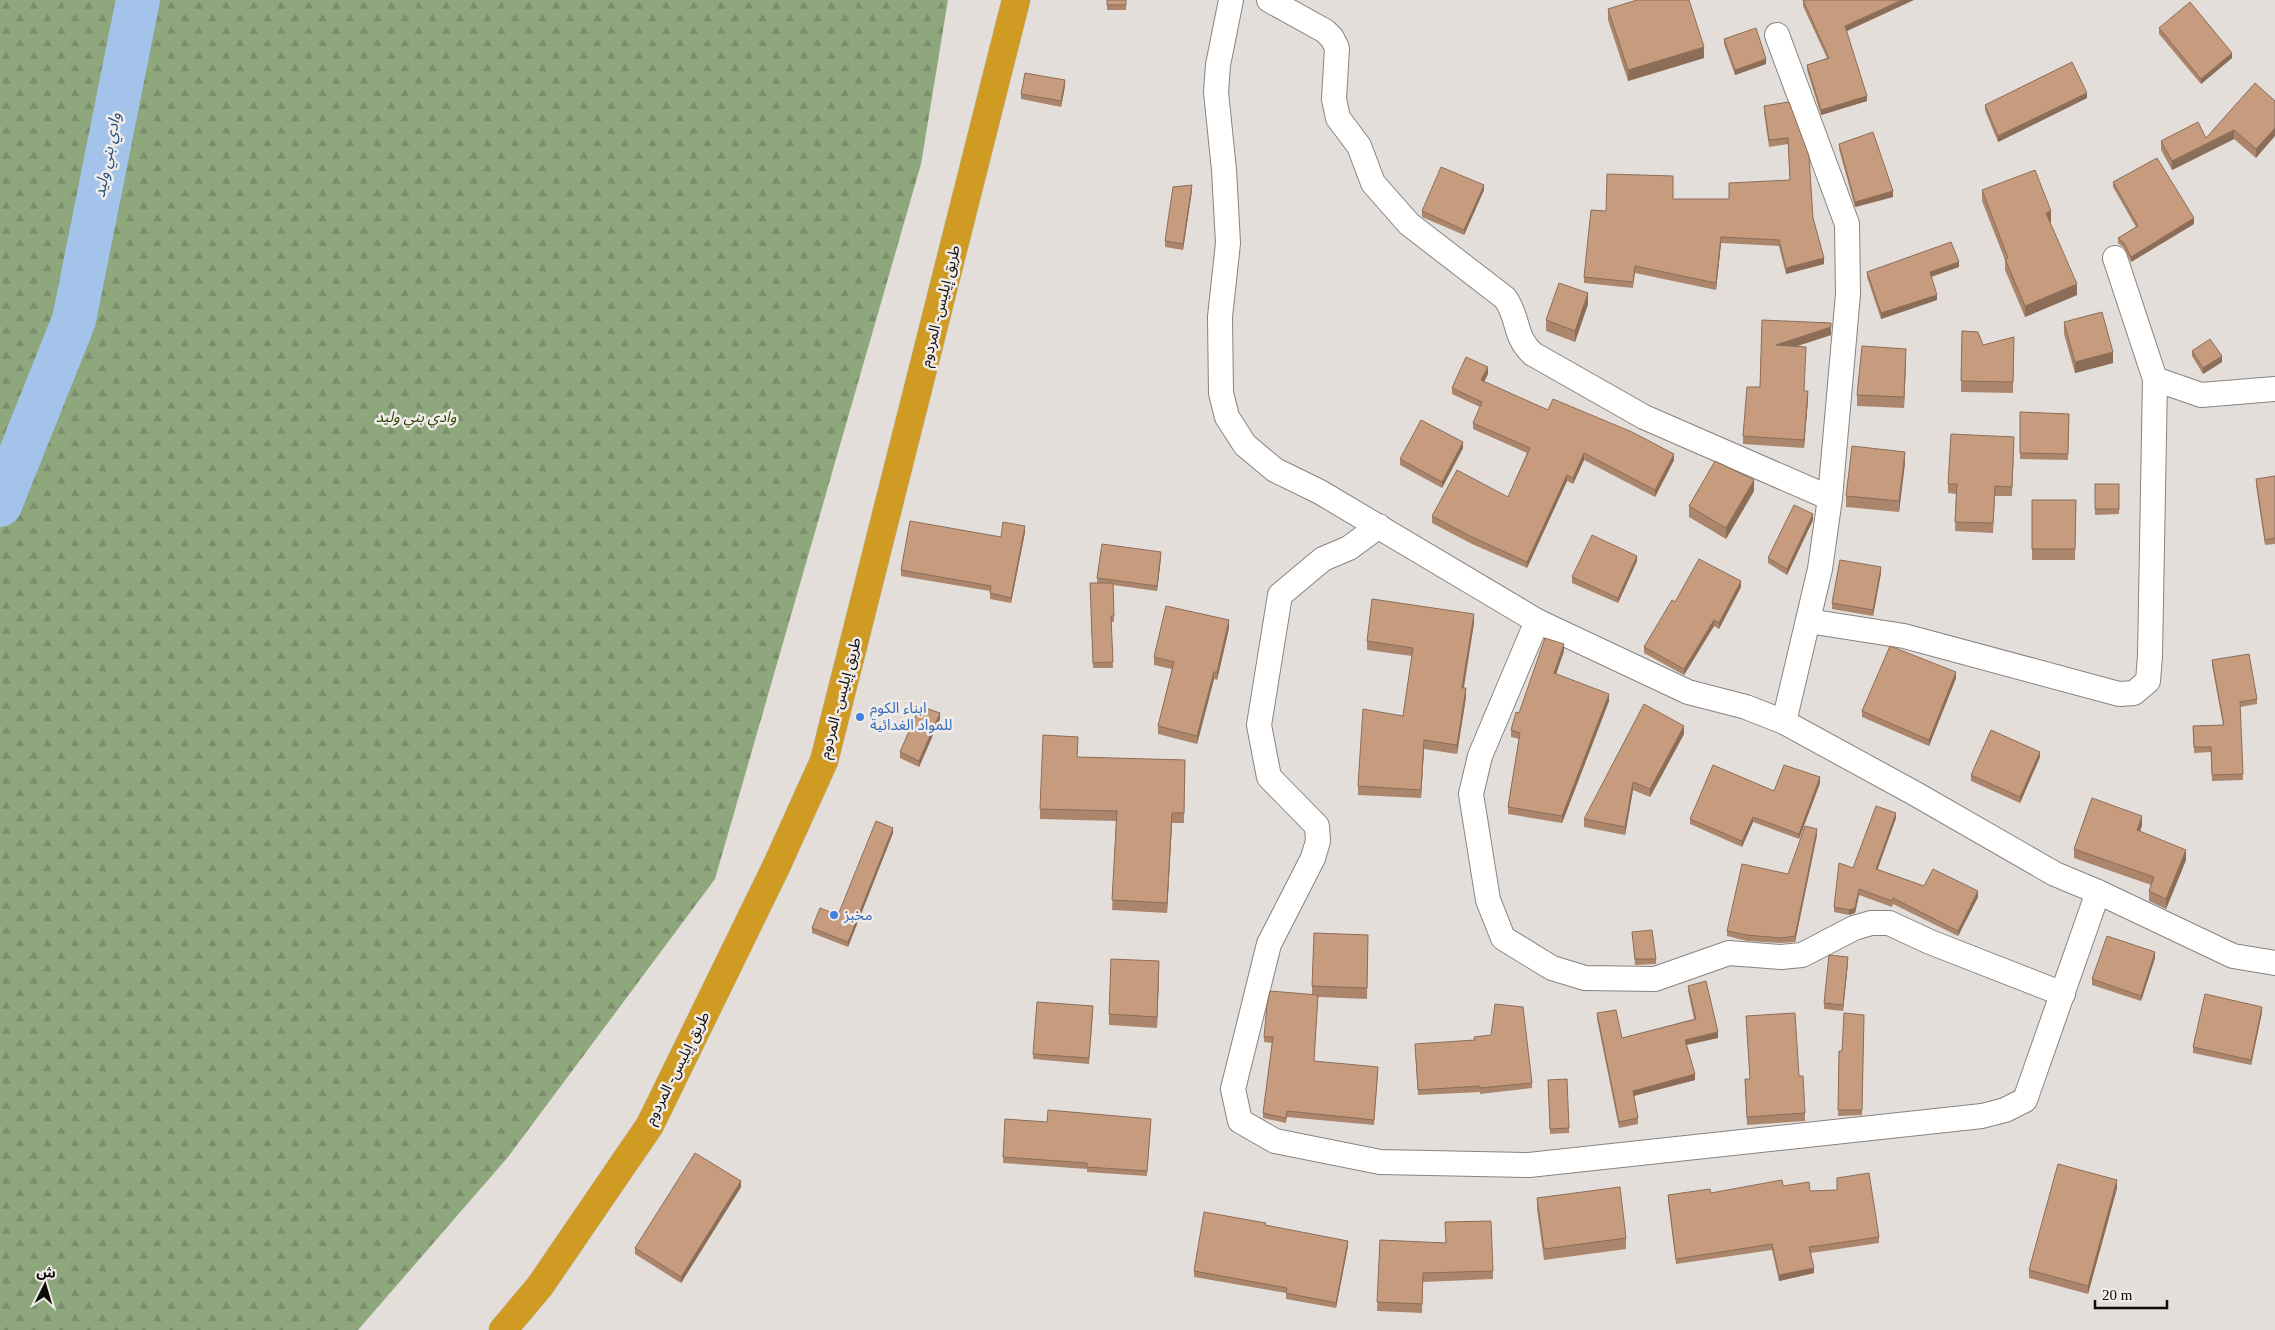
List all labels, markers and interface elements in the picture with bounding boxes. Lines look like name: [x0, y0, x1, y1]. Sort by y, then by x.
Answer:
water label: وادي بني وليد: [90, 111, 128, 200]
street label: طريق إيليس- المردوم: [917, 244, 966, 369]
park label: وادي بني وليد: [376, 409, 457, 428]
street label: طريق إيليس- المردوم: [816, 636, 867, 761]
place label: ابناء الكوم للمواد الغدائية: [870, 700, 952, 734]
marker: ابناء الكوم للمواد الغدائية: [854, 711, 866, 723]
place label: مخبز: [843, 907, 873, 924]
marker: مخبز: [828, 909, 840, 921]
street label: طريق إيليس- المردوم: [642, 1009, 715, 1129]
north arrow: [20, 1260, 70, 1310]
text: ش: [36, 1264, 56, 1281]
scale bar: [2095, 1278, 2168, 1310]
text: 20 m: [2102, 1287, 2133, 1303]

